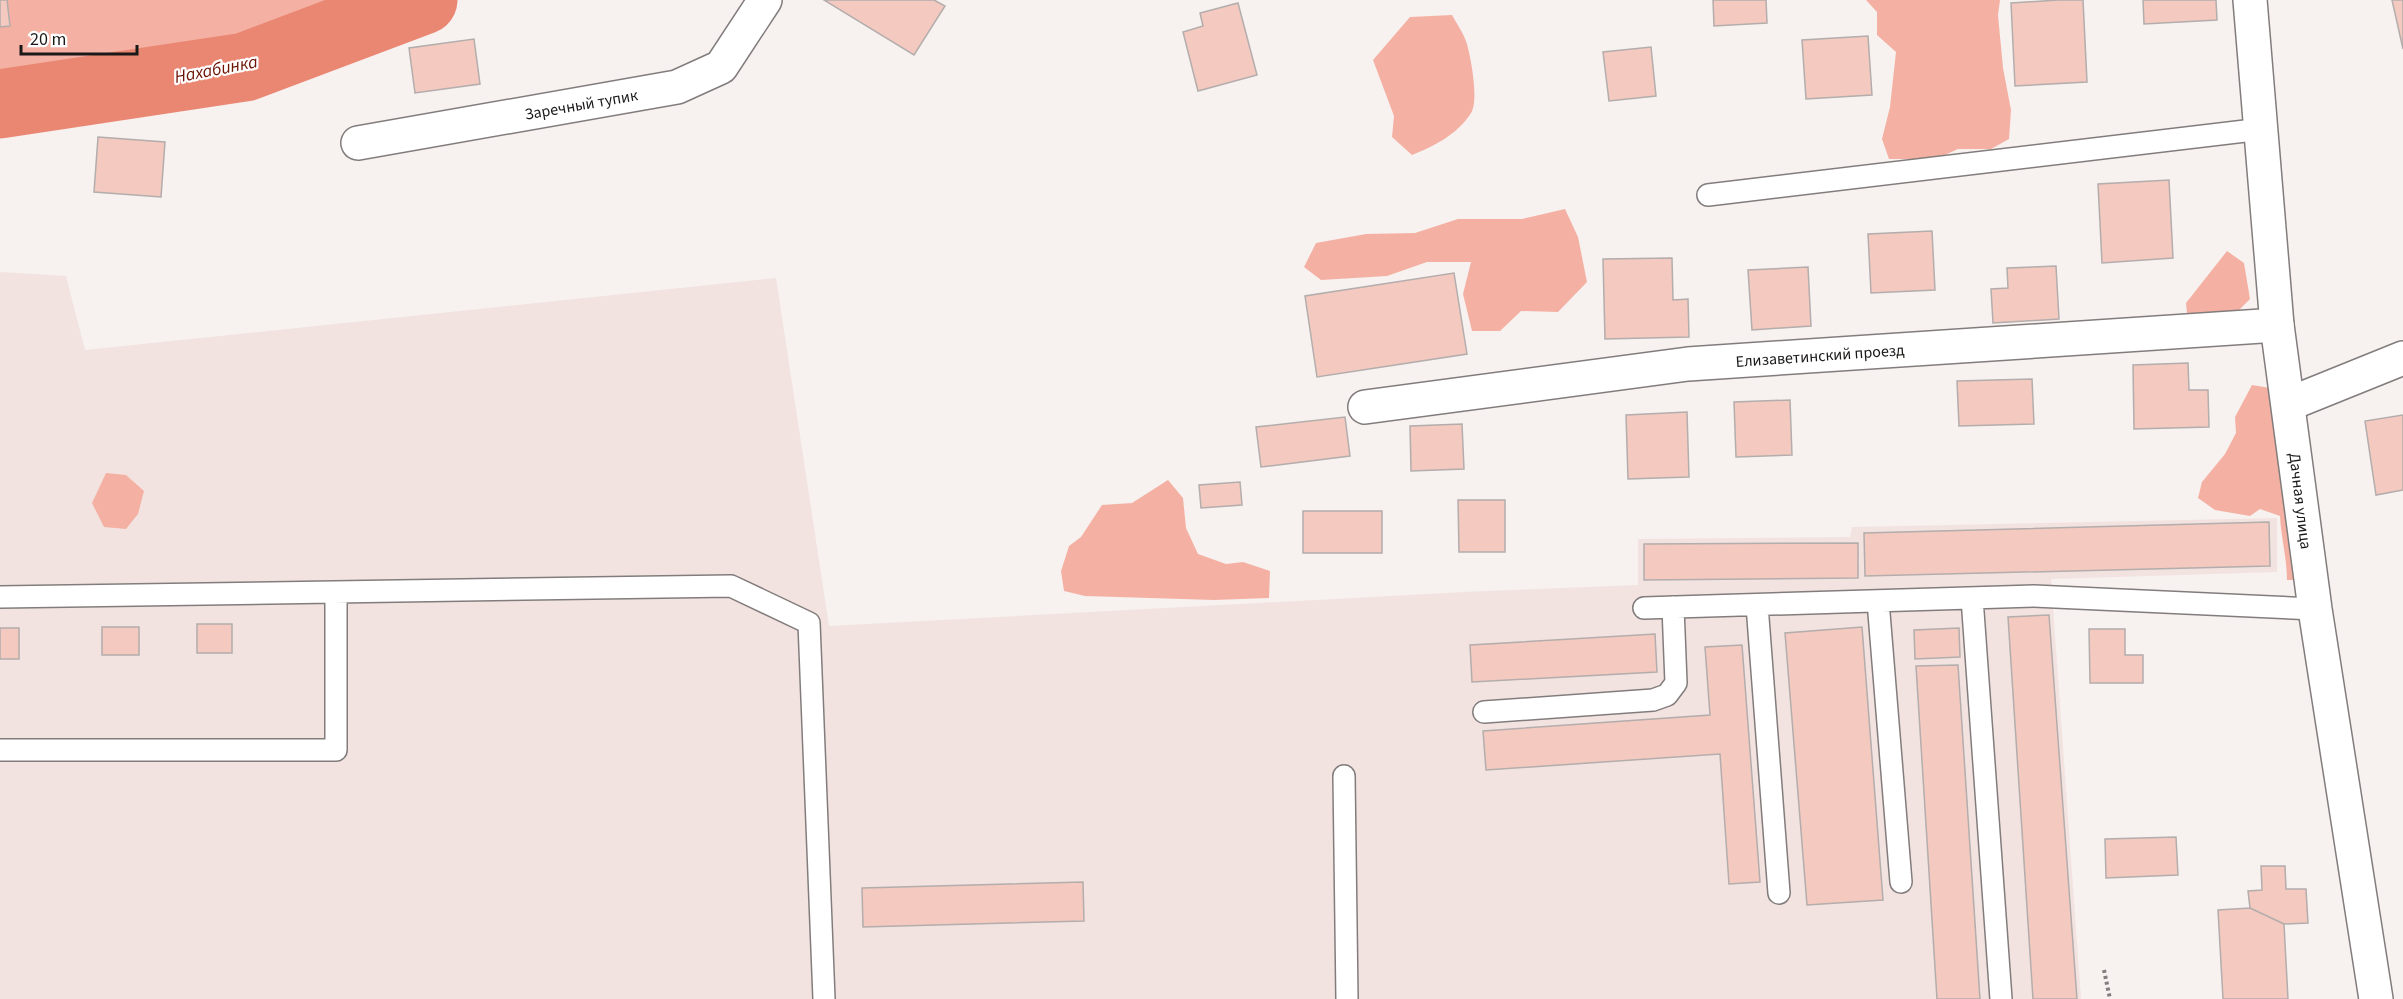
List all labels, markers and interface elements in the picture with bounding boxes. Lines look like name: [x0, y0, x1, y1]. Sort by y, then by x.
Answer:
scale bar: [21, 18, 136, 56]
text: 20 m: [30, 27, 66, 52]
water label: Нахабинка: [172, 49, 260, 90]
street label: Заречный тупик: [523, 84, 640, 126]
street label: Елизаветинский проезд: [1735, 339, 1906, 373]
street label: Дачная улица: [2283, 452, 2317, 551]

